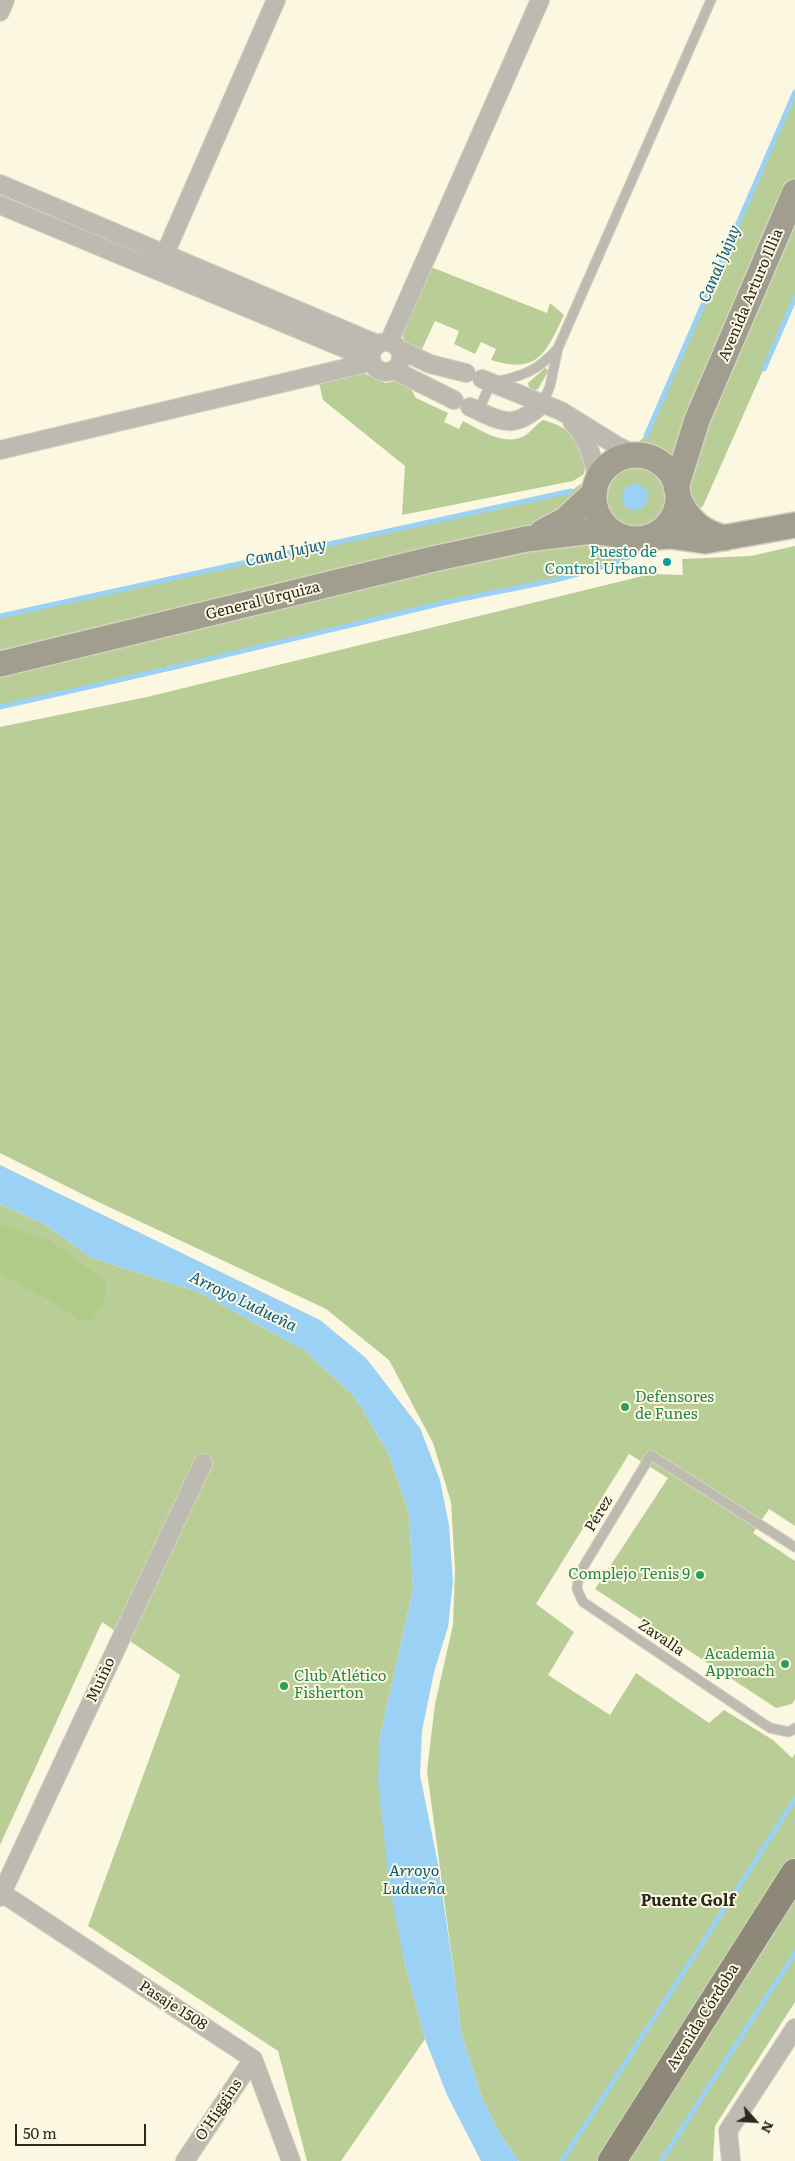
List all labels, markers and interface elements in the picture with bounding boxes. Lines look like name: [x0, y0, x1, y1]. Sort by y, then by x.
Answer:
water label: Canal Jujuy: [695, 222, 745, 306]
street label: Avenida Arturo Illia: [715, 226, 787, 364]
water label: Canal Jujuy: [244, 535, 328, 571]
place label: Puesto de Control Urbano: [545, 544, 657, 579]
marker: Puesto de Control Urbano: [661, 556, 673, 568]
street label: General Urquiza: [204, 578, 322, 624]
water label: Arroyo Ludueña: [186, 1268, 300, 1336]
place label: Defensores de Funes: [635, 1389, 714, 1424]
marker: Defensores de Funes: [619, 1401, 631, 1413]
street label: Pérez: [581, 1493, 617, 1535]
place label: Complejo Tenis 9: [568, 1566, 690, 1584]
marker: Complejo Tenis 9: [694, 1569, 706, 1581]
street label: Zavalla: [634, 1616, 688, 1660]
place label: Academia Approach: [704, 1646, 775, 1681]
street label: Muiño: [83, 1655, 119, 1705]
marker: Academia Approach: [779, 1658, 791, 1670]
place label: Club Atlético Fisherton: [294, 1668, 387, 1703]
marker: Club Atlético Fisherton: [278, 1680, 290, 1692]
water label: Arroyo Ludueña: [382, 1861, 446, 1899]
district label: Puente Golf: [641, 1891, 735, 1911]
street label: Avenida Córdoba: [663, 1961, 743, 2073]
street label: Pasaje 1508: [136, 1977, 210, 2035]
street label: O'Higgins: [192, 2076, 246, 2144]
north arrow: [730, 2096, 780, 2146]
scale bar: [18, 2114, 149, 2146]
text: N: [757, 2118, 780, 2137]
text: 50 m: [23, 2121, 57, 2144]

